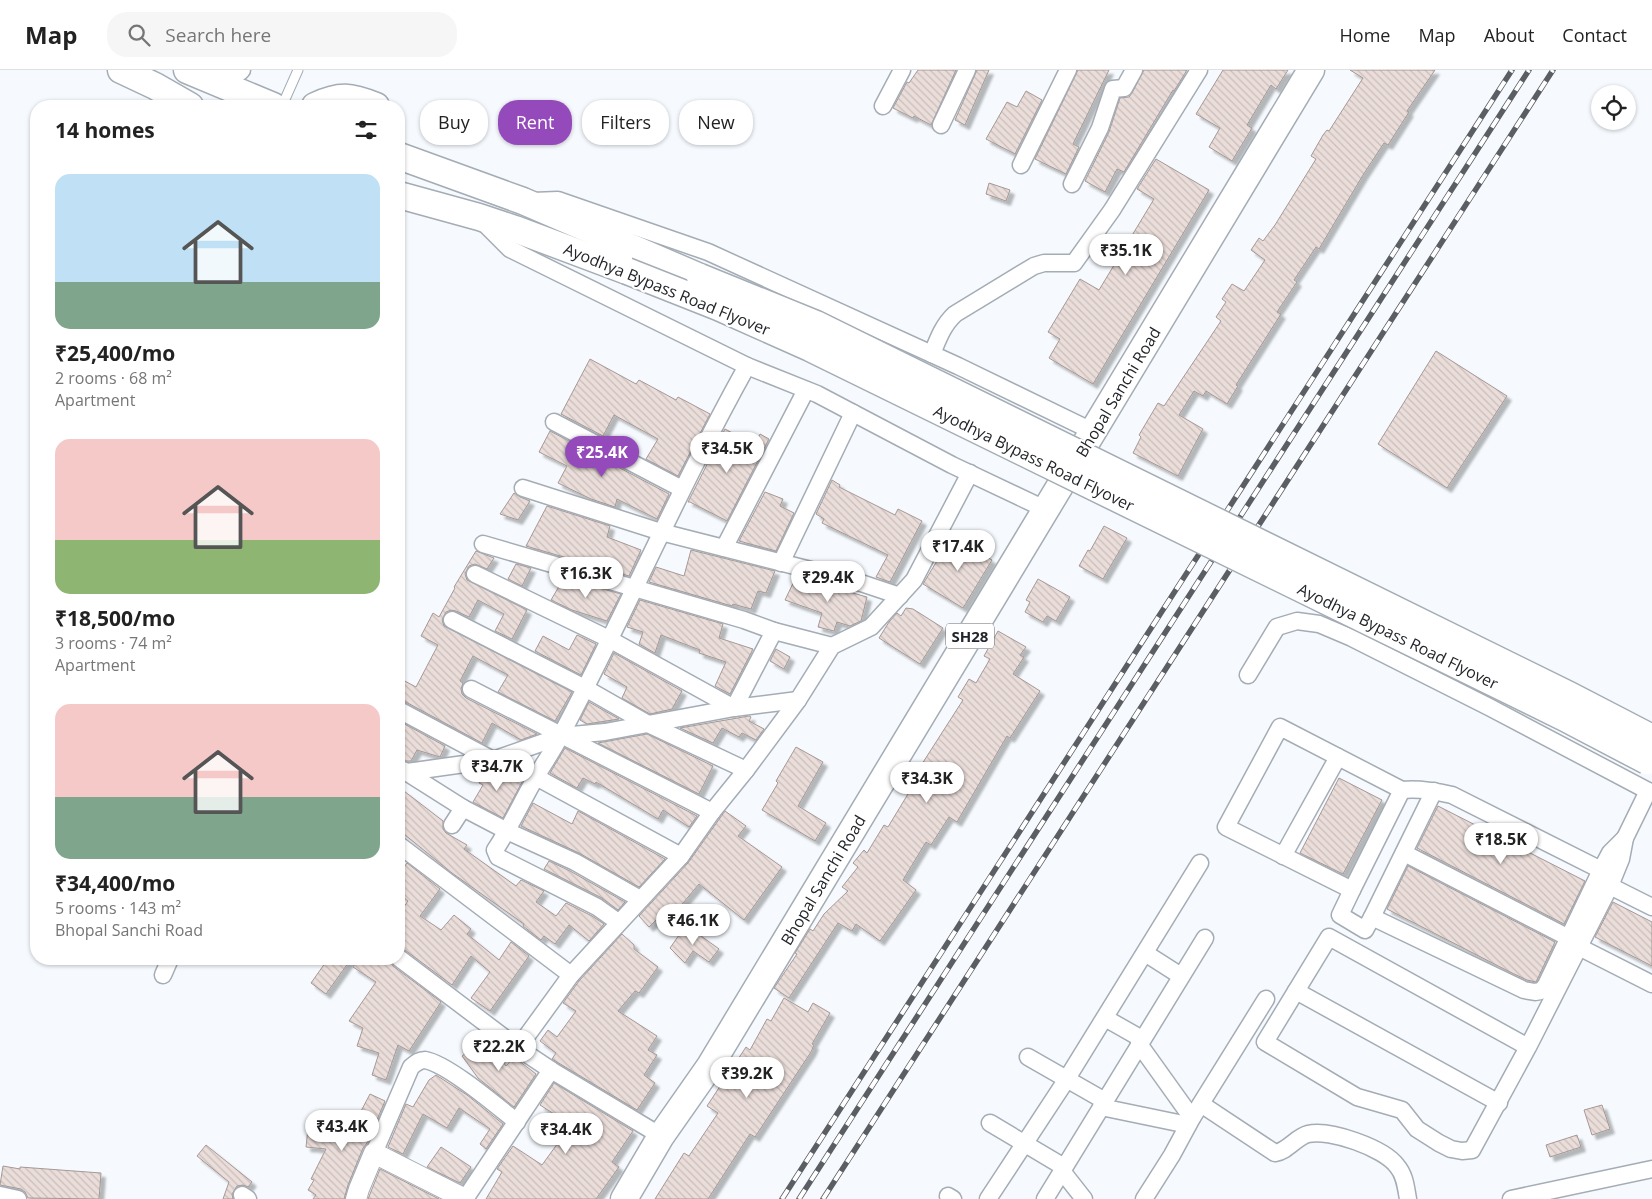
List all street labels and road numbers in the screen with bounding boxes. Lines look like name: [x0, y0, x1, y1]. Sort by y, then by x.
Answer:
street label: Ayodhya Bypass Road Flyover: [561, 237, 774, 341]
street label: Bhopal Sanchi Road: [1070, 323, 1166, 461]
street label: Ayodhya Bypass Road Flyover: [930, 400, 1138, 516]
street label: Ayodhya Bypass Road Flyover: [1294, 578, 1502, 694]
road number: SH28: [946, 624, 994, 648]
street label: Bhopal Sanchi Road: [775, 811, 871, 949]

